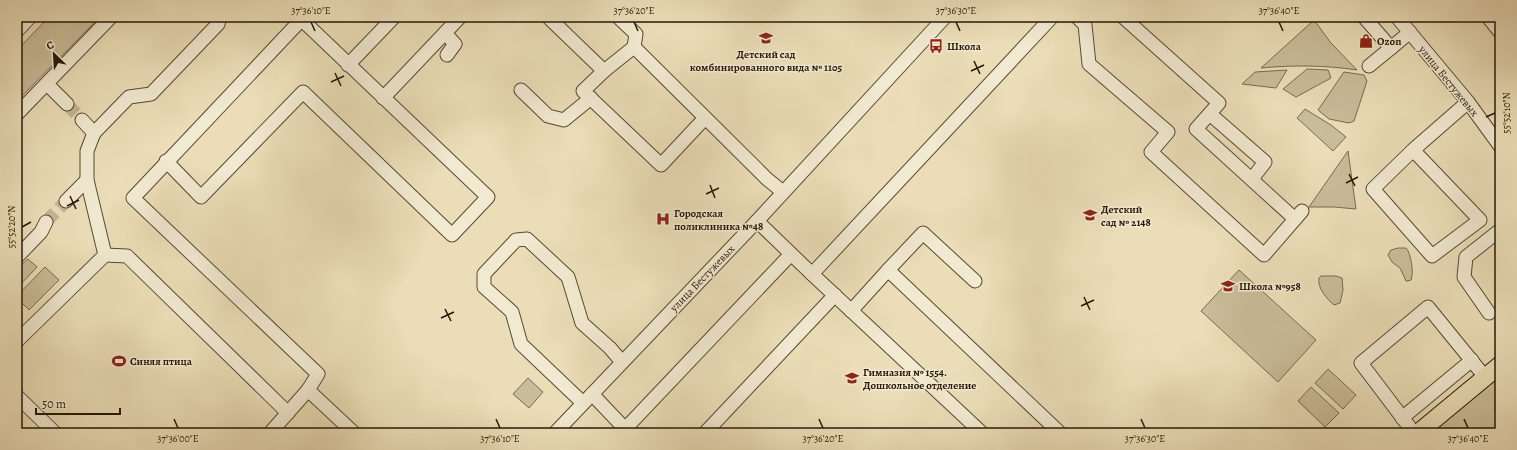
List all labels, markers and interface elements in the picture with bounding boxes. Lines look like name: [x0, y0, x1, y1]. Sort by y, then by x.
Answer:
text: 37°36'10"E: [291, 4, 331, 17]
text: 37°36'20"E: [614, 4, 655, 17]
text: 37°36'30"E: [936, 4, 976, 17]
text: 37°36'40"E: [1259, 4, 1299, 17]
school or university icon: Детский сад комбинированного вида № 1105: [758, 30, 774, 46]
shop icon: Ozon: [1358, 33, 1374, 49]
north arrow: [34, 34, 74, 74]
place label: Ozon: [1377, 34, 1401, 49]
text: С: [44, 37, 56, 54]
bus stop icon: Школа: [928, 38, 944, 54]
place label: Школа: [947, 39, 982, 54]
street label: улица Бестужевых: [1415, 42, 1482, 120]
place label: Детский сад комбинированного вида № 1105: [690, 47, 842, 75]
text: 55°52'10"N: [1500, 92, 1513, 134]
place label: Детский сад № 2148: [1101, 202, 1151, 230]
text: 55°52'20"N: [5, 206, 18, 248]
place label: Городская поликлиника №48: [674, 206, 763, 234]
school or university icon: Детский сад № 2148: [1082, 207, 1098, 223]
hospital icon: Городская поликлиника №48: [655, 211, 671, 227]
street label: улица Бестужевых: [666, 241, 739, 316]
school or university icon: Школа №958: [1220, 278, 1236, 294]
place label: Школа №958: [1239, 279, 1301, 294]
sports icon: Синяя птица: [111, 353, 127, 369]
place label: Синяя птица: [130, 354, 193, 369]
place label: Гимназия № 1554. Дошкольное отделение: [863, 365, 976, 393]
school or university icon: Гимназия № 1554. Дошкольное отделение: [844, 370, 860, 386]
scale bar: [36, 390, 120, 416]
text: 50 m: [42, 396, 66, 412]
text: 37°36'00"E: [157, 432, 199, 445]
text: 37°36'10"E: [480, 432, 520, 445]
text: 37°36'20"E: [803, 432, 844, 445]
text: 37°36'30"E: [1125, 432, 1165, 445]
text: 37°36'40"E: [1448, 432, 1488, 445]

